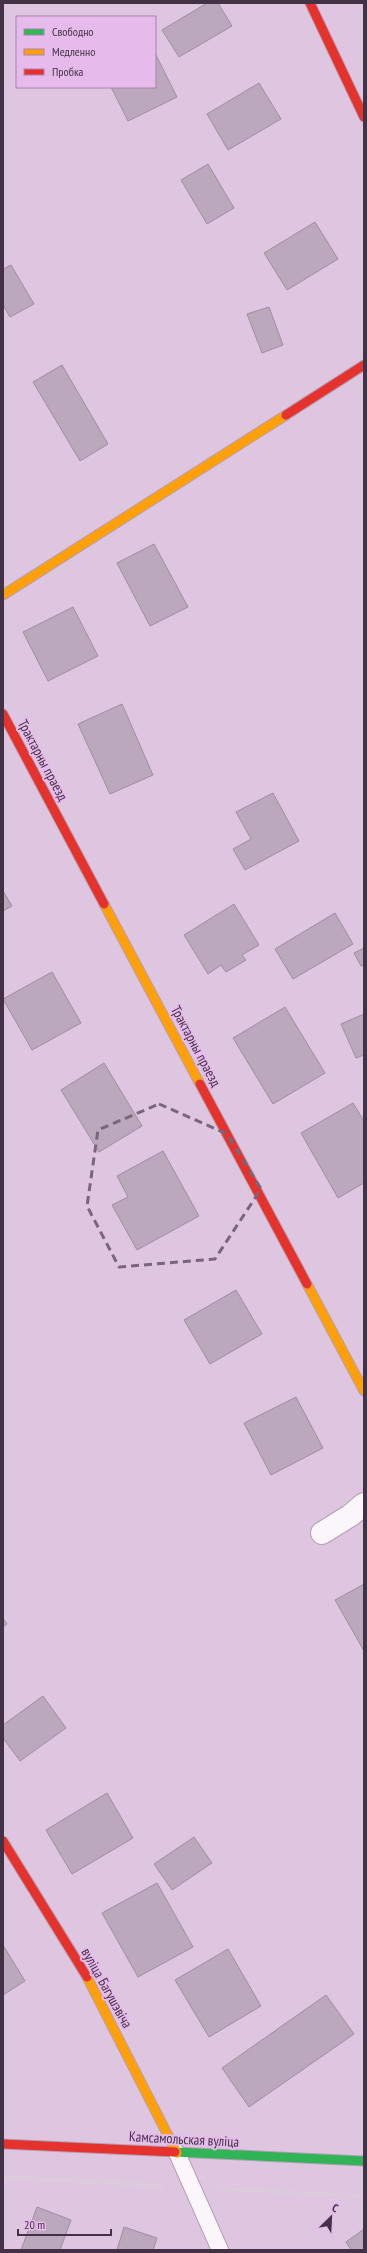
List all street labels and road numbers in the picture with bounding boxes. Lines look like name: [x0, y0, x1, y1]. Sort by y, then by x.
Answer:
street label: Трактарны праезд: [14, 716, 72, 804]
street label: Трактарны праезд: [167, 1002, 225, 1090]
street label: вуліца Багушэвіча: [78, 1945, 136, 2031]
street label: Камсамольская вуліца: [128, 2127, 240, 2151]

